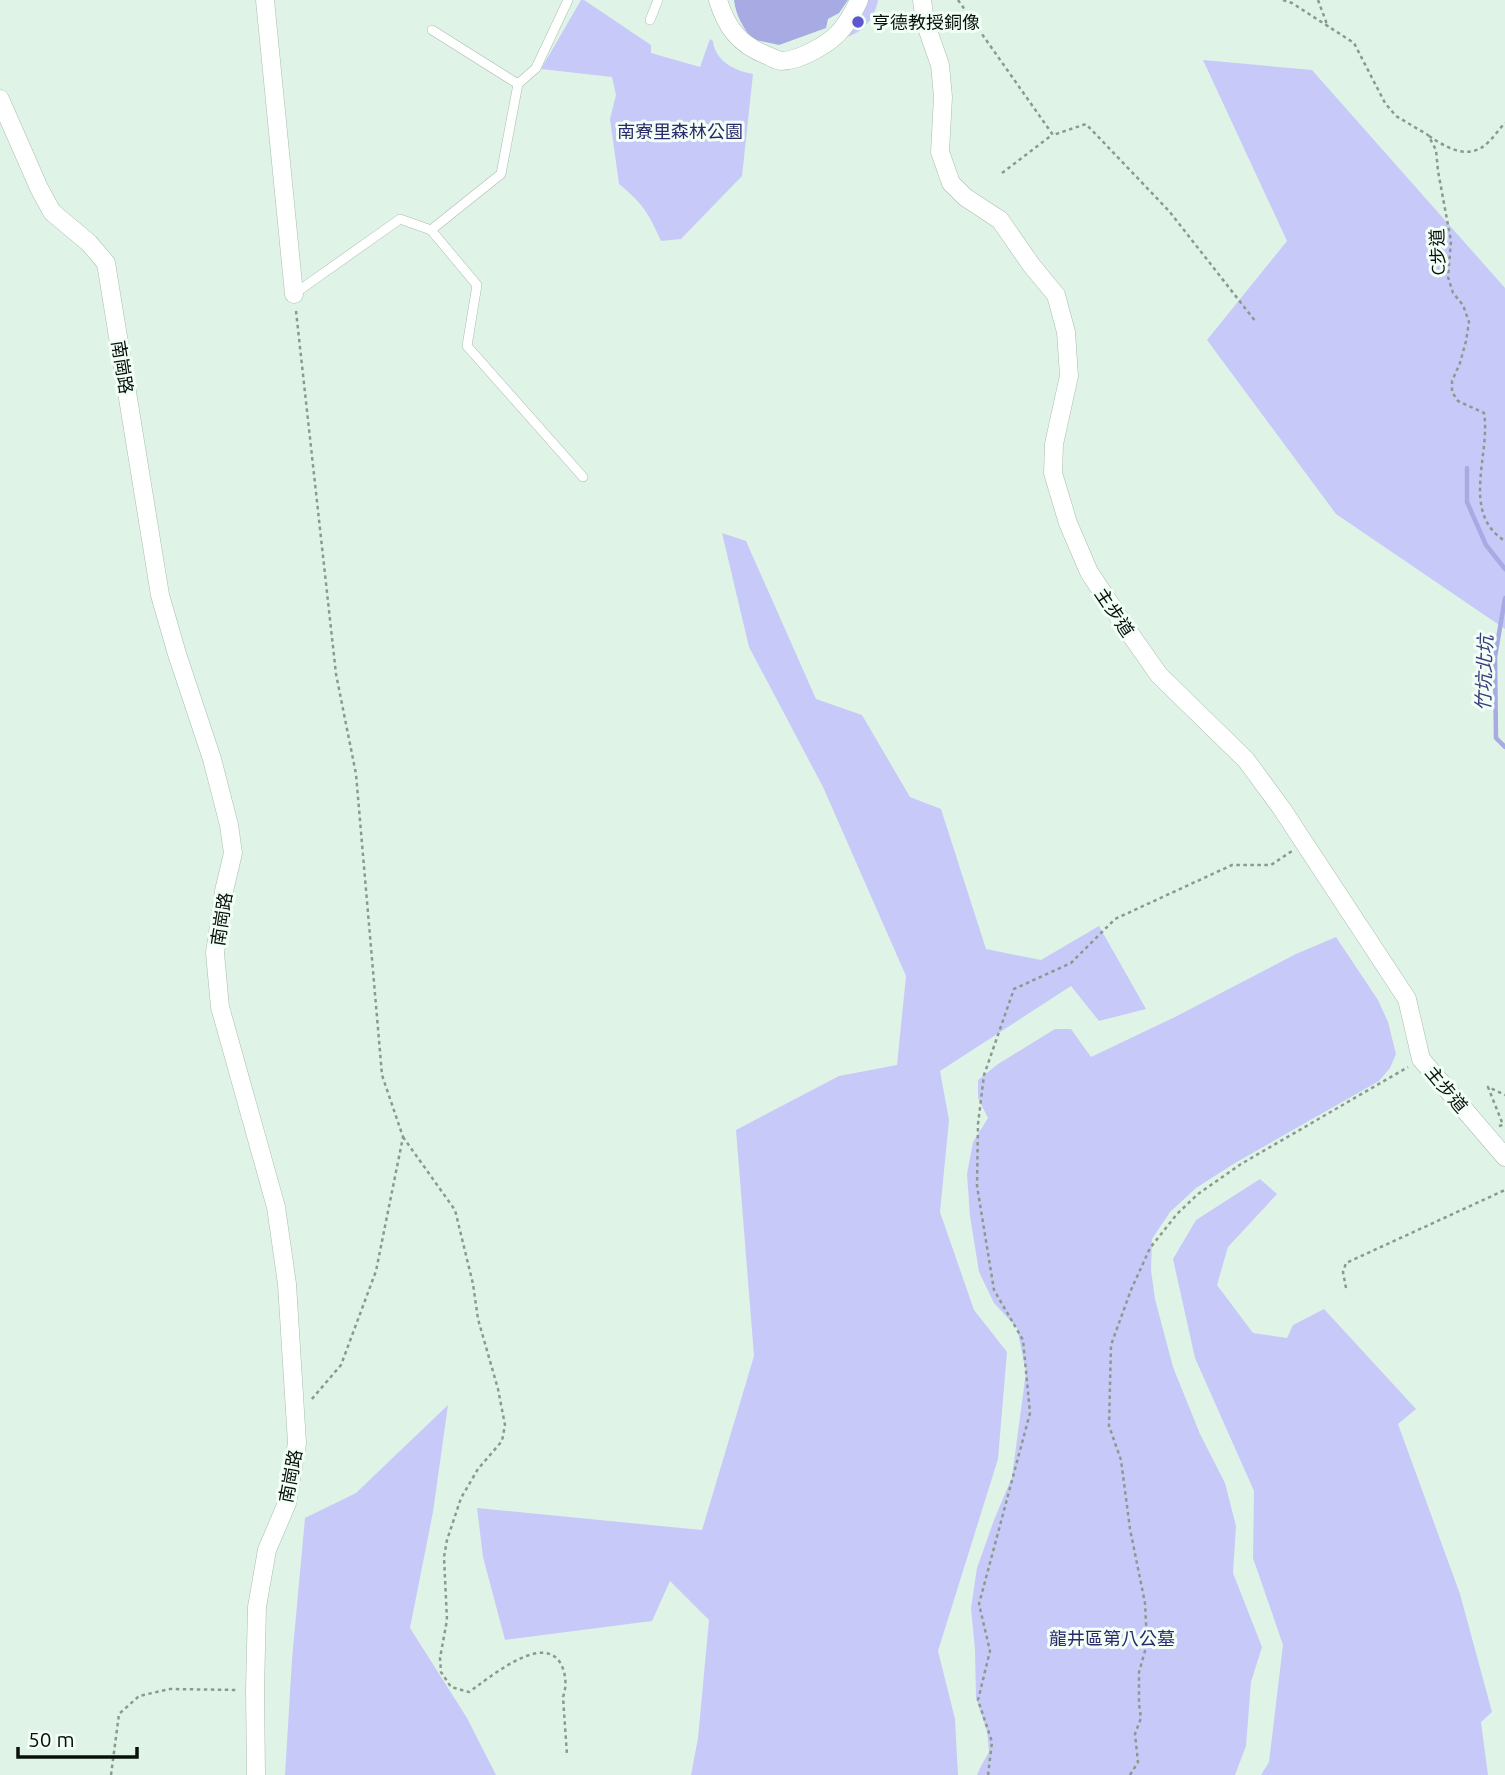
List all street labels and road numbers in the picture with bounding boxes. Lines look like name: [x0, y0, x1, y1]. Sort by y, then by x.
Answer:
street label: C步道: [1426, 228, 1448, 276]
street label: 南崗路: [109, 339, 137, 395]
street label: 主步道: [1092, 584, 1138, 640]
street label: 南崗路: [207, 891, 235, 947]
street label: 主步道: [1422, 1062, 1472, 1116]
street label: 南崗路: [275, 1448, 305, 1504]

